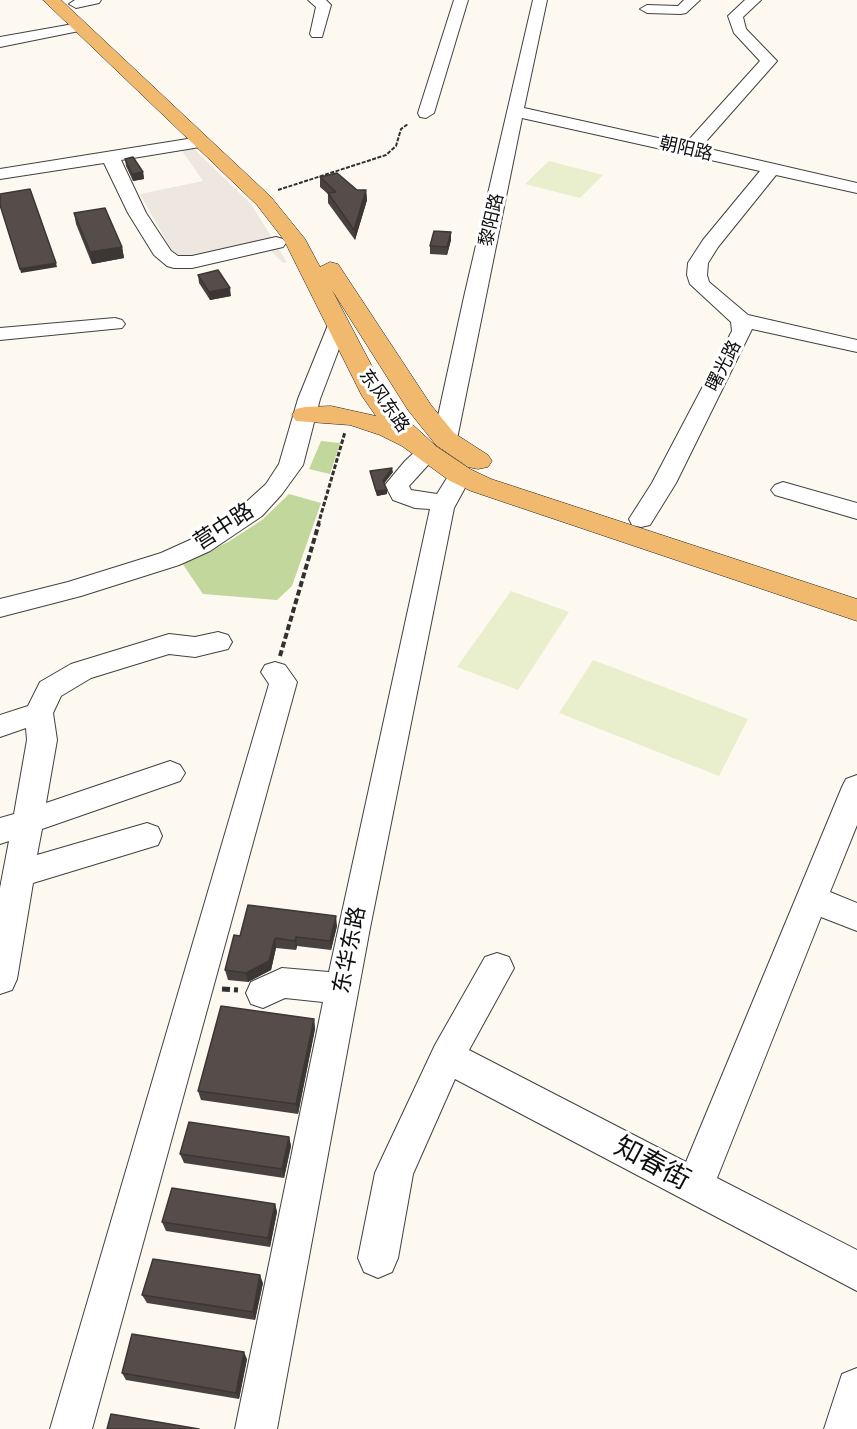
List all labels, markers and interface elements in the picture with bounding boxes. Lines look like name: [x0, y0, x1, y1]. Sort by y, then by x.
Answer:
street label: 朝阳路: [657, 132, 715, 166]
street label: 黎阳路: [475, 191, 509, 249]
street label: 曙光路: [702, 337, 746, 395]
street label: 东风东路: [355, 365, 413, 437]
street label: 营中路: [189, 498, 259, 556]
street label: 东华东路: [329, 904, 371, 996]
street label: 知春街: [609, 1131, 695, 1197]

